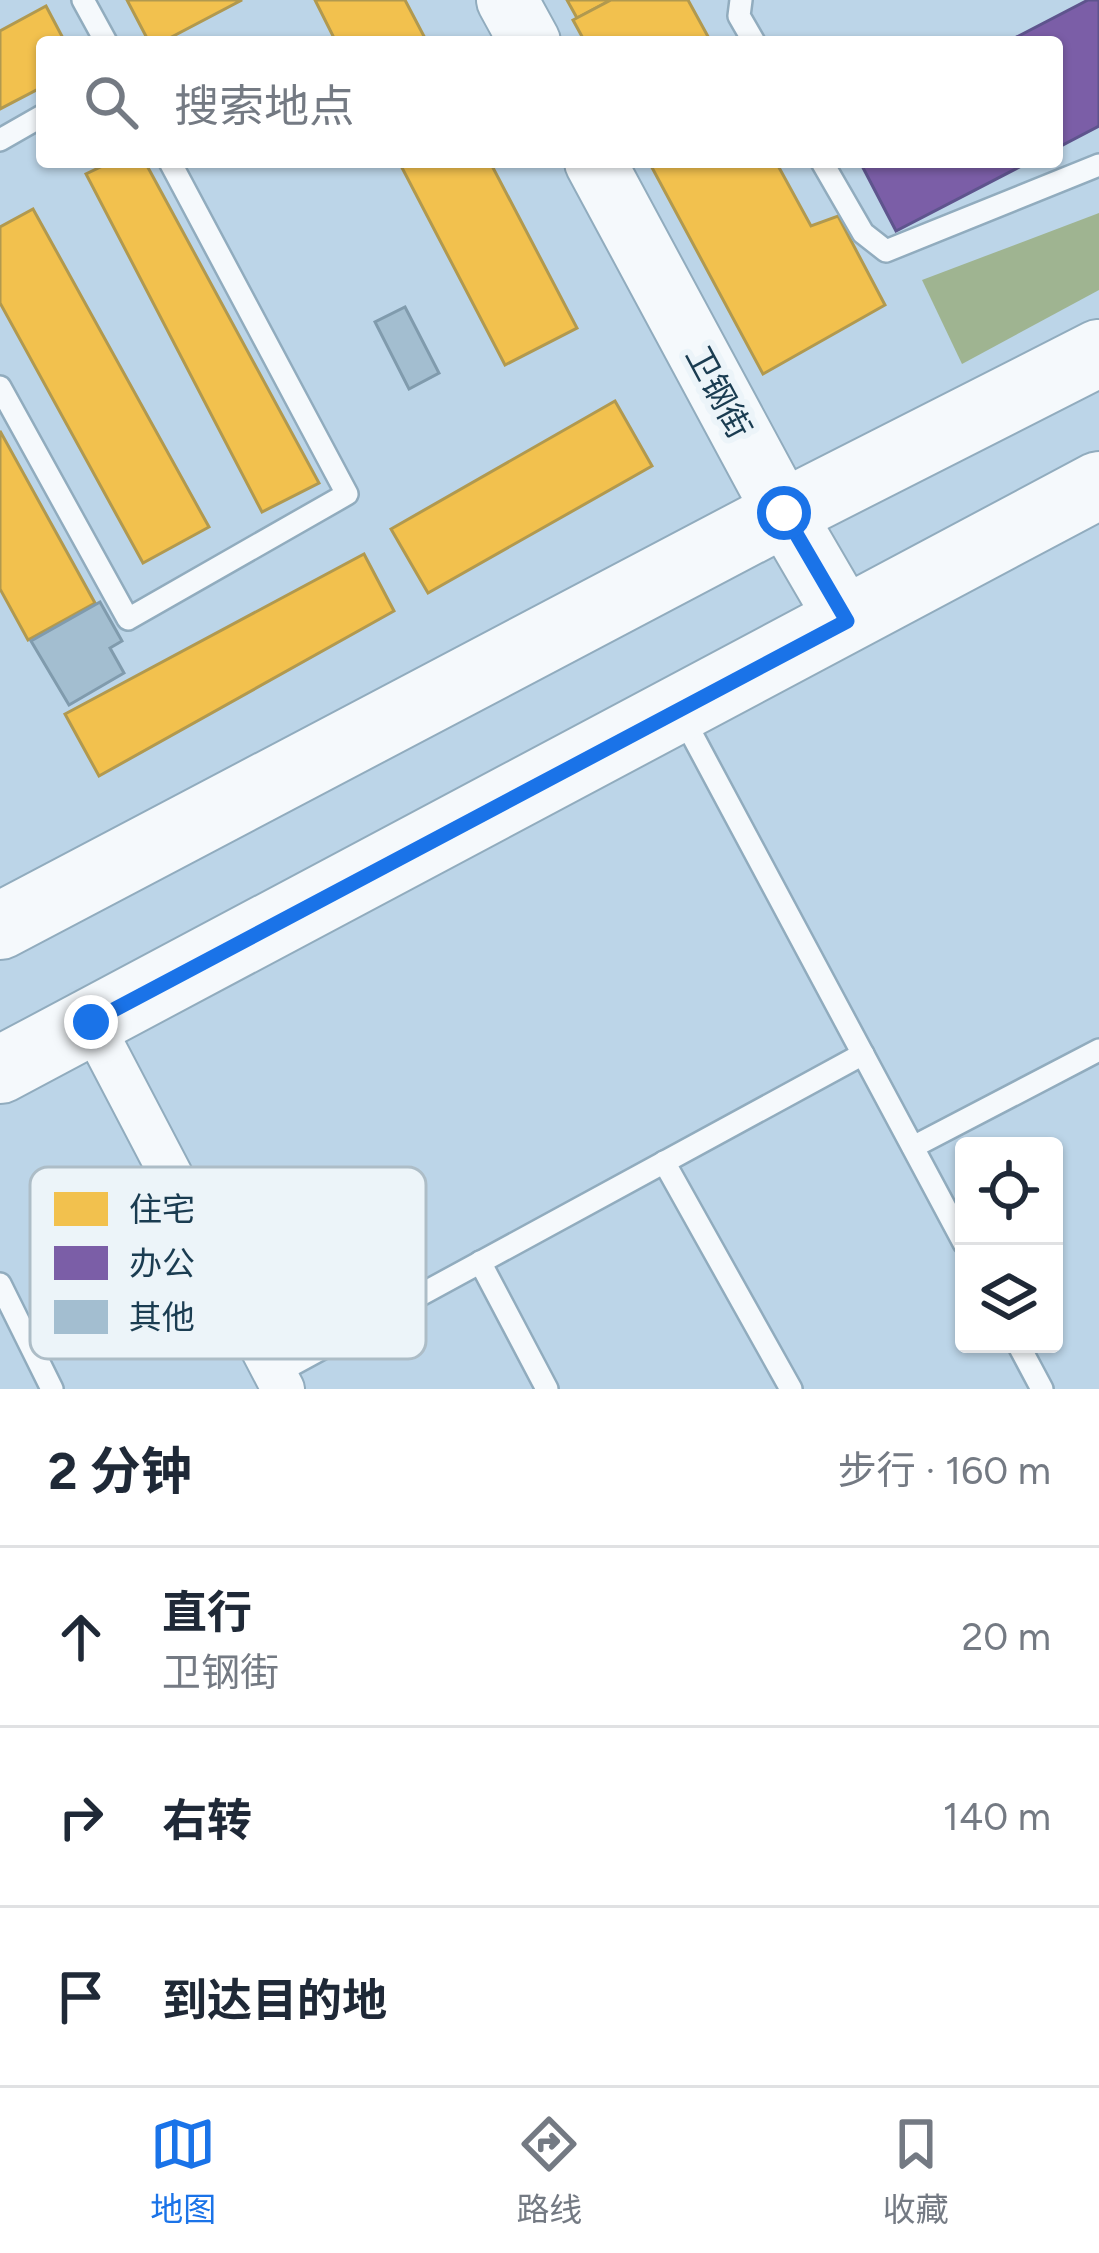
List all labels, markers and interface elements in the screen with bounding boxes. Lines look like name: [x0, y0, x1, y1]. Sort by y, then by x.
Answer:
search box: [36, 36, 1063, 168]
icon: search: [78, 69, 144, 135]
text: 搜索地点: [174, 79, 354, 133]
street label: 卫钢街: [679, 339, 759, 445]
route start: [757, 486, 811, 540]
route end: [64, 995, 118, 1049]
map controls: [955, 1137, 1063, 1353]
button: locate: [955, 1137, 1063, 1245]
legend: [30, 1167, 426, 1359]
text: 住宅: [129, 1190, 195, 1229]
text: 办公: [129, 1244, 195, 1283]
button: layers: [955, 1245, 1063, 1353]
text: 其他: [129, 1298, 195, 1337]
text: 2 分钟: [48, 1441, 192, 1502]
text: 步行 · 160 m: [838, 1447, 1051, 1494]
text: 直行: [162, 1585, 252, 1639]
icon: ahead: [48, 1604, 114, 1670]
text: 20 m: [961, 1613, 1051, 1660]
text: 卫钢街: [162, 1649, 279, 1696]
icon: right: [48, 1784, 114, 1850]
text: 右转: [162, 1793, 252, 1847]
text: 140 m: [943, 1793, 1051, 1840]
icon: arrive: [48, 1964, 114, 2030]
text: 到达目的地: [162, 1973, 387, 2027]
tab: 地图: [150, 2111, 216, 2231]
tab: 路线: [516, 2111, 582, 2231]
tab: 收藏: [883, 2111, 949, 2231]

